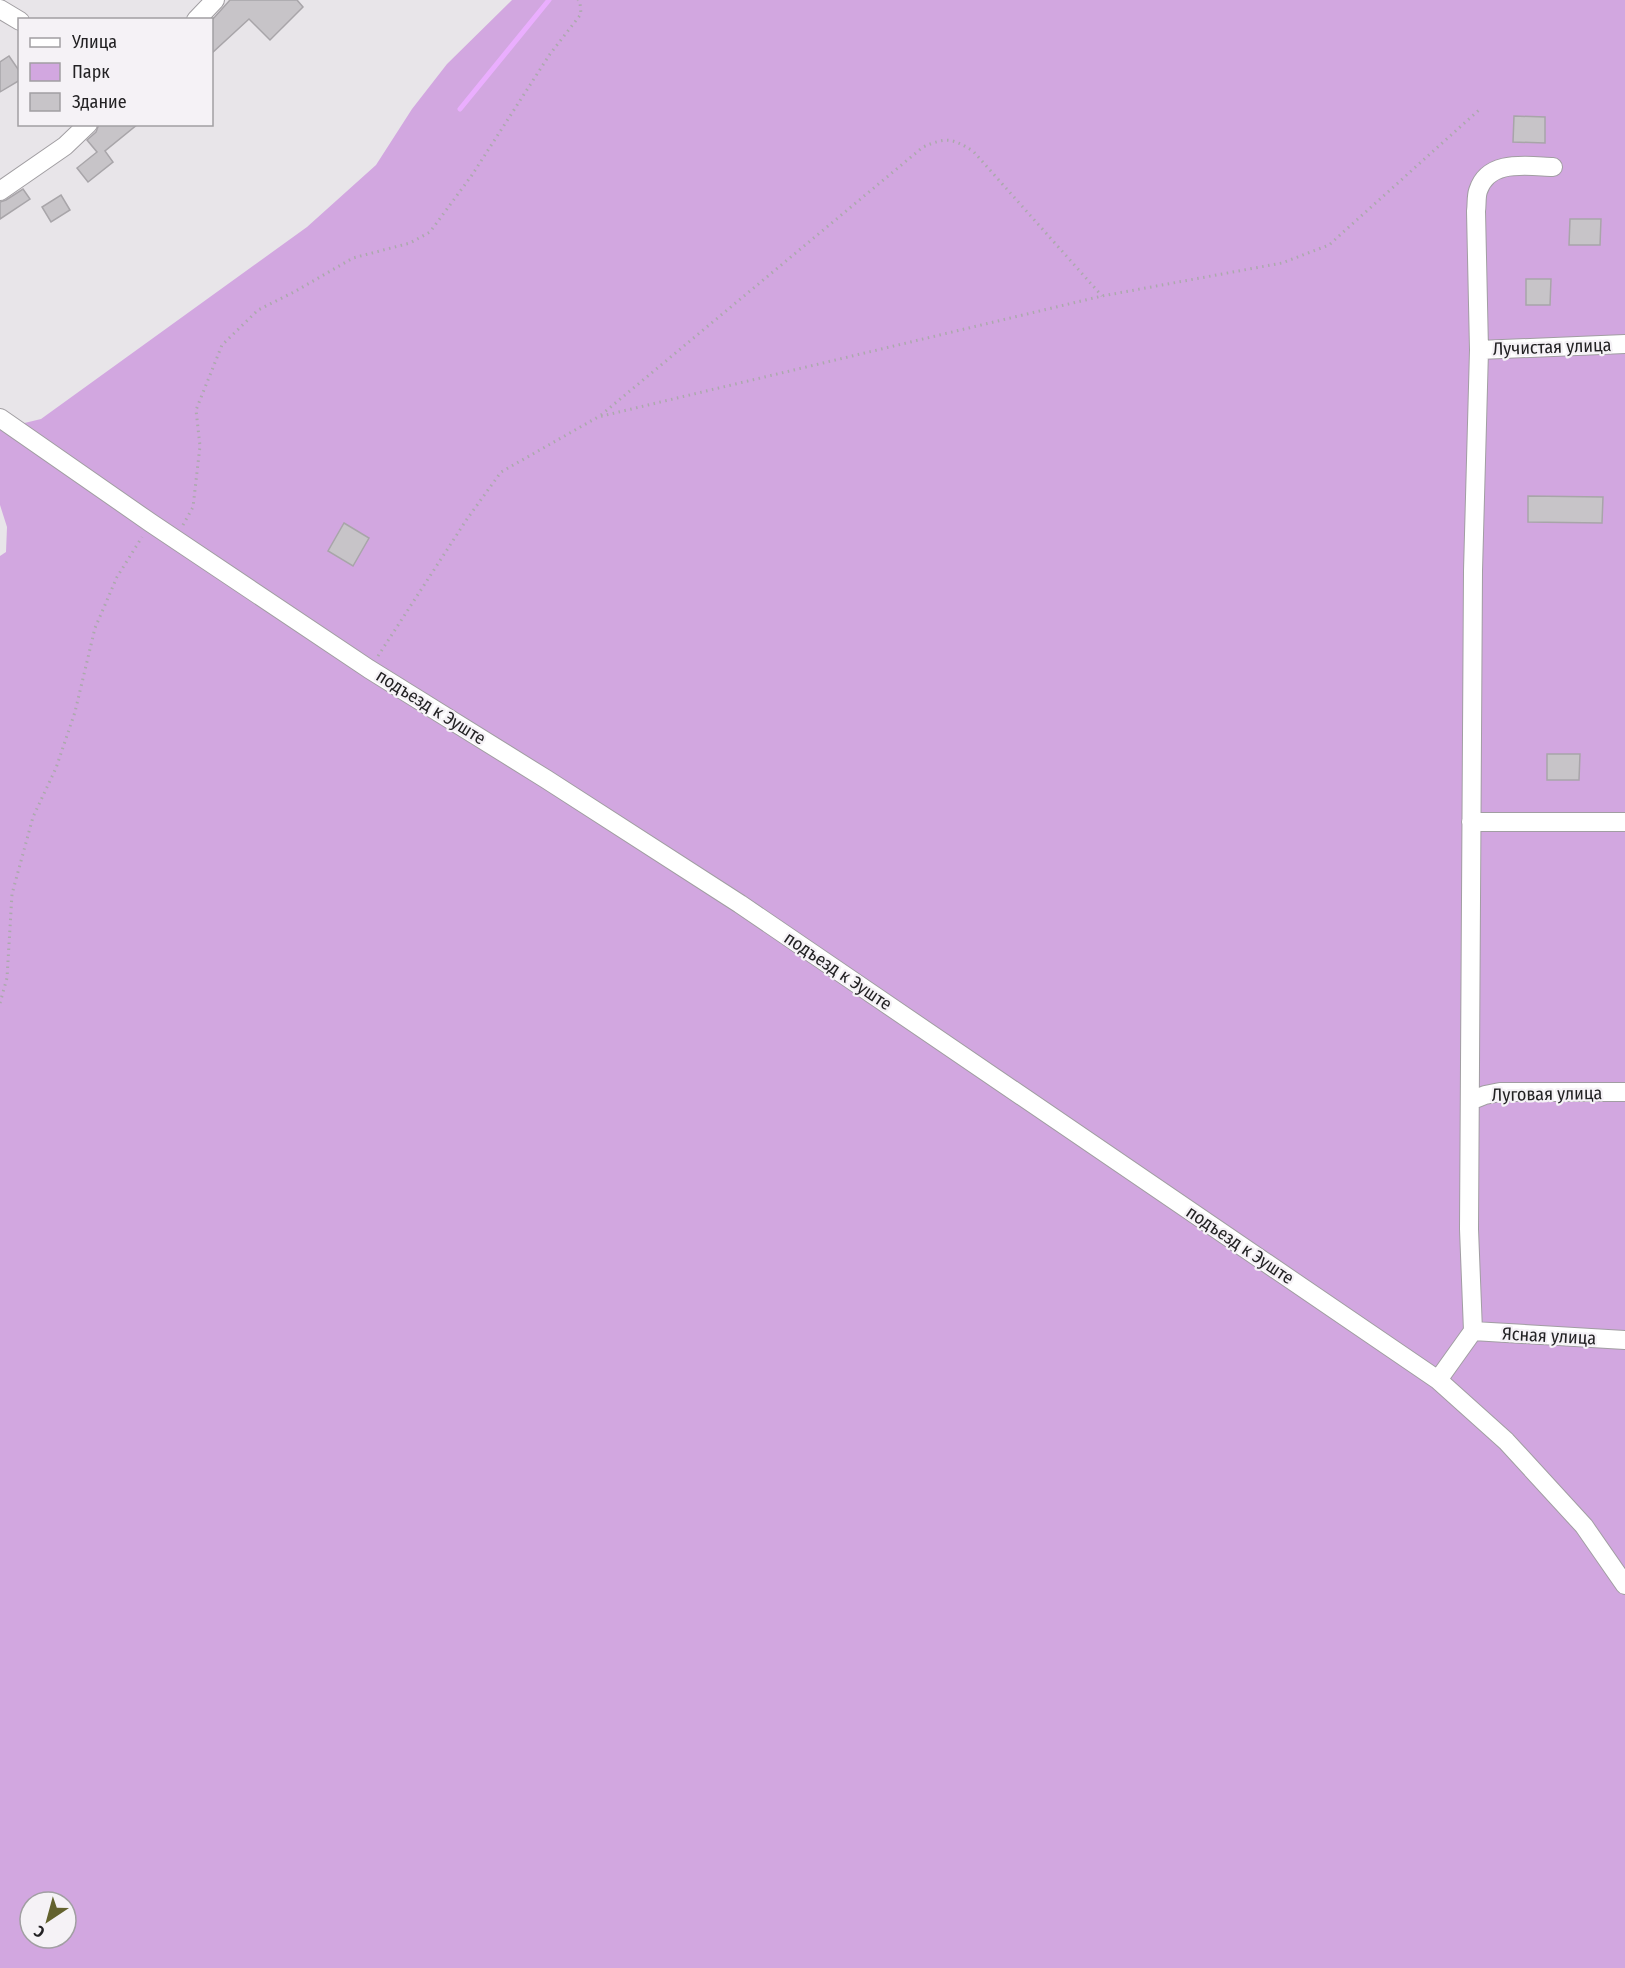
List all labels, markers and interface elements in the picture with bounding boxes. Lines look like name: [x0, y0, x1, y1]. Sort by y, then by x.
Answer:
legend: [18, 18, 213, 126]
text: Улица: [71, 31, 117, 53]
text: Парк: [72, 61, 110, 83]
text: Здание: [72, 91, 127, 113]
street label: Лучистая улица: [1492, 334, 1612, 360]
street label: подъезд к Эуште: [372, 665, 490, 750]
street label: подъезд к Эуште: [780, 927, 896, 1015]
street label: Луговая улица: [1492, 1082, 1603, 1106]
street label: подъезд к Эуште: [1182, 1201, 1298, 1289]
street label: Ясная улица: [1501, 1323, 1597, 1349]
north arrow: [18, 1890, 78, 1950]
text: С: [30, 1921, 48, 1942]

